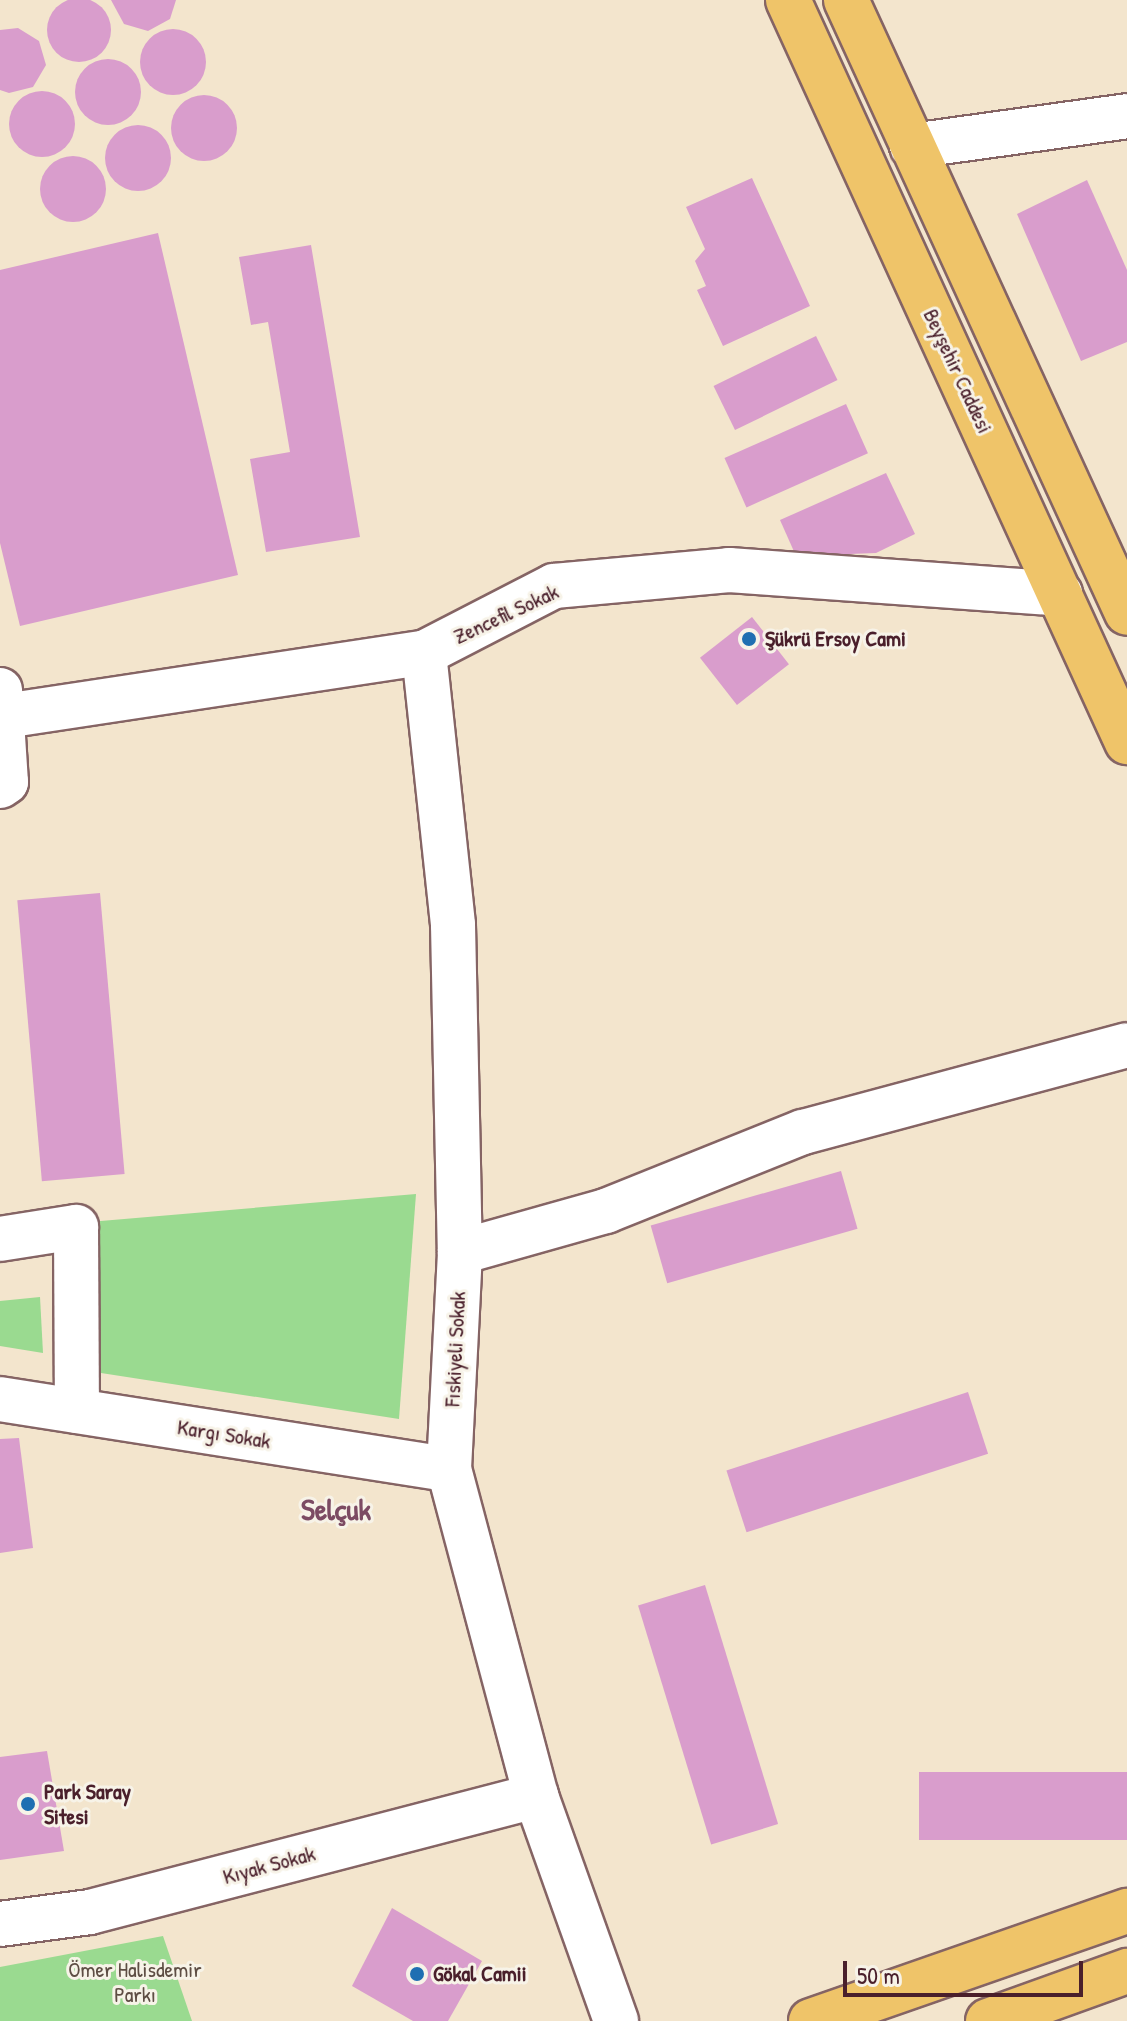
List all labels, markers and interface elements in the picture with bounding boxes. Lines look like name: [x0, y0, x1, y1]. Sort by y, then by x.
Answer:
street label: Beyşehir Caddesi: [918, 305, 998, 437]
street label: Zencefil Sokak: [449, 578, 563, 650]
place label: Şükrü Ersoy Cami: [765, 626, 906, 652]
marker: Şükrü Ersoy Cami: [740, 630, 758, 648]
street label: Fıskiyeli Sokak: [439, 1291, 471, 1407]
street label: Kargı Sokak: [175, 1414, 273, 1454]
district label: Selçuk: [301, 1491, 371, 1527]
place label: Park Saray Sitesi: [44, 1778, 131, 1830]
marker: Park Saray Sitesi: [19, 1795, 37, 1813]
street label: Kıyak Sokak: [220, 1840, 318, 1890]
scale bar: [847, 1945, 1087, 1995]
park label: Ömer Halisdemir Parkı: [68, 1956, 202, 2008]
text: 50 m: [857, 1959, 900, 1991]
place label: Gökal Camii: [433, 1961, 527, 1987]
marker: Gökal Camii: [408, 1965, 426, 1983]

